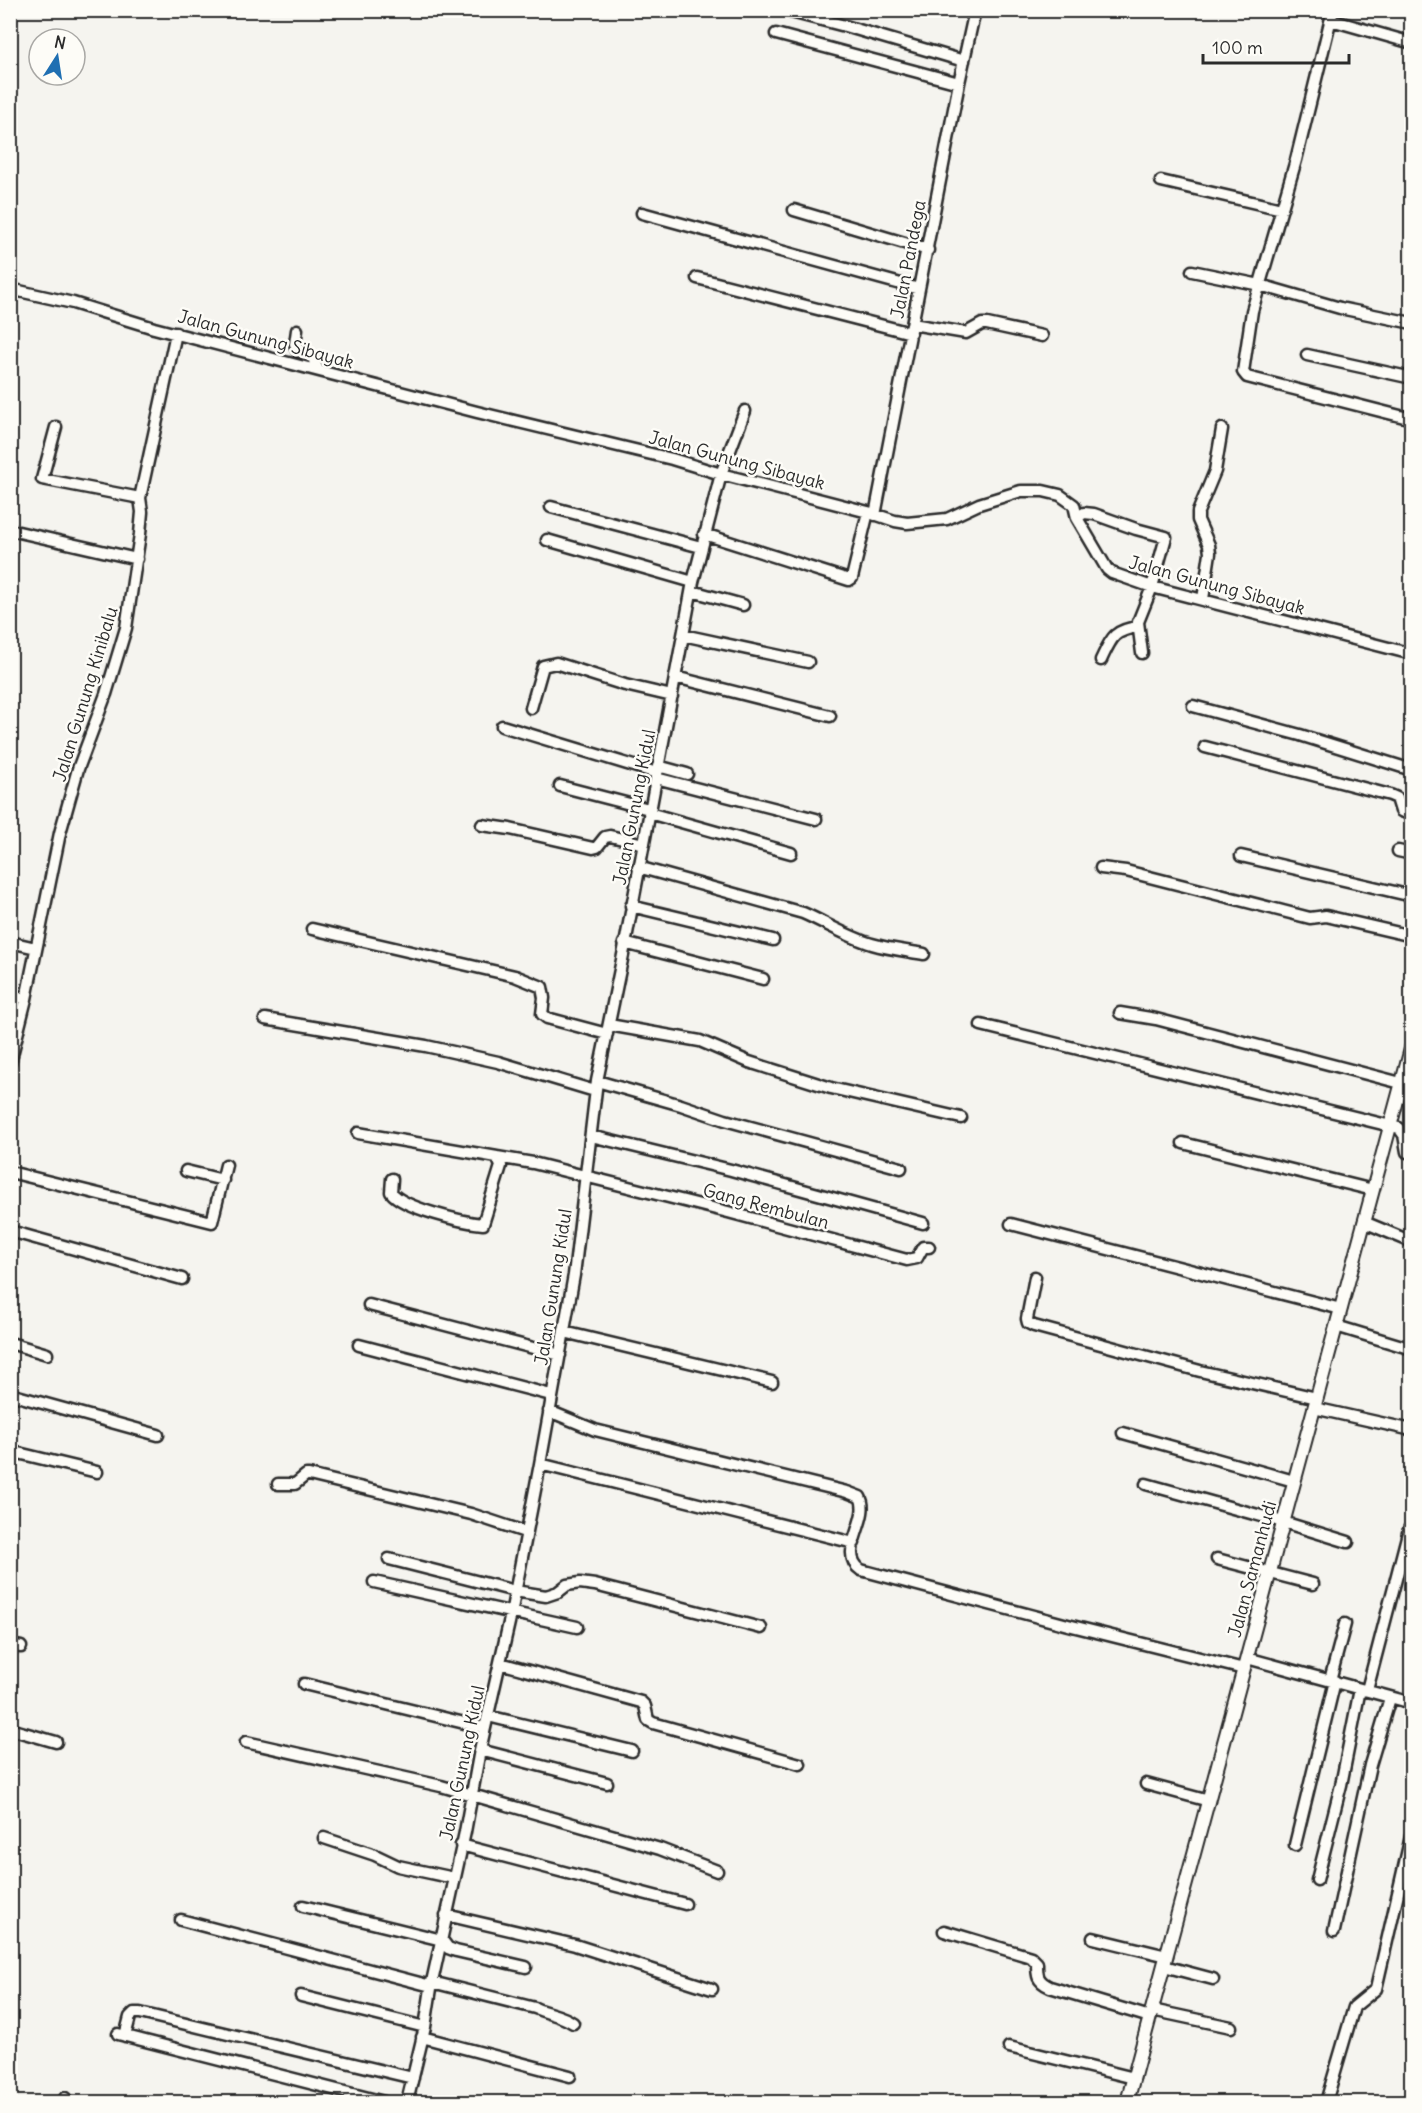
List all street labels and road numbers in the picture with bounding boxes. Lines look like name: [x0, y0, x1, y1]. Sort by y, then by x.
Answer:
street label: Jalan Pandega: [885, 198, 931, 320]
street label: Jalan Gunung Sibayak: [175, 304, 357, 374]
street label: Jalan Gunung Sibayak: [646, 425, 828, 495]
street label: Jalan Gunung Sibayak: [1126, 550, 1308, 620]
street label: Jalan Gunung Kinibalu: [47, 604, 123, 784]
street label: Jalan Gunung Kidul: [608, 727, 660, 887]
street label: Gang Rembulan: [700, 1178, 832, 1234]
street label: Jalan Gunung Kidul: [529, 1207, 577, 1367]
street label: Jalan Samanhudi: [1223, 1498, 1281, 1640]
street label: Jalan Gunung Kidul: [434, 1683, 490, 1843]

